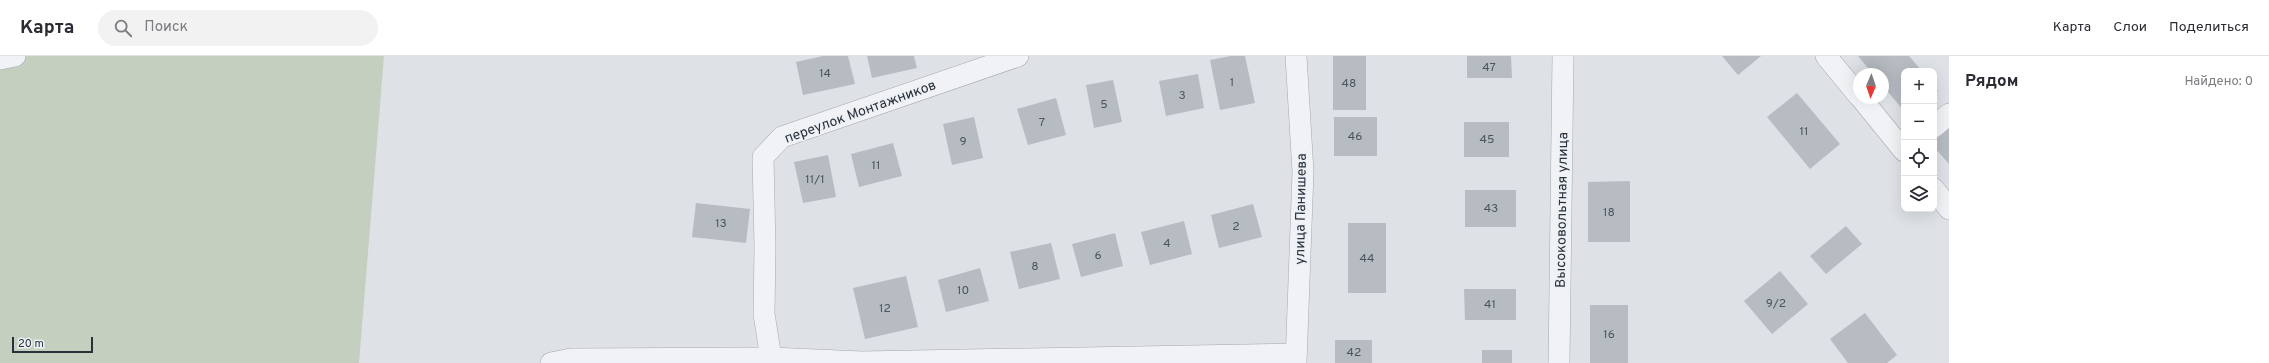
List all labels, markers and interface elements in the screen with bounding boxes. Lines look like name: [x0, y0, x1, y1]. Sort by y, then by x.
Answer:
search box: [98, 10, 378, 46]
text: Карта: [20, 16, 74, 40]
icon: search: [112, 17, 134, 39]
text: Поиск: [144, 18, 188, 37]
text: Карта: [2053, 19, 2091, 36]
text: Слои: [2113, 19, 2147, 36]
text: Поделиться: [2169, 19, 2249, 36]
house number: 47: [1482, 60, 1496, 76]
house number: 14: [819, 66, 831, 82]
north arrow: [1853, 68, 1889, 104]
map controls: [1901, 68, 1937, 212]
button: +: [1901, 68, 1937, 104]
text: Рядом: [1965, 71, 2018, 93]
text: Найдено: 0: [2185, 74, 2253, 90]
house number: 1: [1230, 75, 1234, 91]
house number: 48: [1342, 76, 1356, 92]
street label: переулок Монтажников: [782, 77, 939, 148]
house number: 3: [1178, 88, 1186, 104]
house number: 5: [1100, 97, 1108, 113]
button: −: [1901, 104, 1937, 140]
house number: 7: [1039, 115, 1045, 131]
house number: 11: [1800, 124, 1808, 140]
house number: 46: [1348, 129, 1362, 145]
house number: 45: [1480, 132, 1494, 148]
street label: Высоковольтная улица: [1553, 132, 1572, 288]
house number: 9: [959, 134, 967, 150]
button: locate: [1901, 140, 1937, 176]
street label: улица Панишева: [1292, 153, 1311, 265]
house number: 11: [872, 158, 880, 174]
house number: 11/1: [805, 172, 825, 188]
button: layers: [1901, 176, 1937, 212]
house number: 43: [1484, 201, 1498, 217]
house number: 18: [1603, 205, 1615, 221]
house number: 13: [715, 216, 727, 232]
house number: 2: [1232, 219, 1240, 235]
house number: 4: [1163, 236, 1171, 252]
house number: 6: [1094, 248, 1102, 264]
house number: 44: [1360, 251, 1374, 267]
house number: 8: [1031, 259, 1039, 275]
house number: 10: [957, 283, 969, 299]
house number: 9/2: [1766, 296, 1786, 312]
house number: 41: [1484, 297, 1496, 313]
house number: 12: [879, 301, 891, 317]
house number: 16: [1603, 327, 1615, 343]
scale bar: [12, 335, 93, 354]
text: 20 m: [18, 337, 44, 351]
house number: 42: [1347, 345, 1361, 361]

